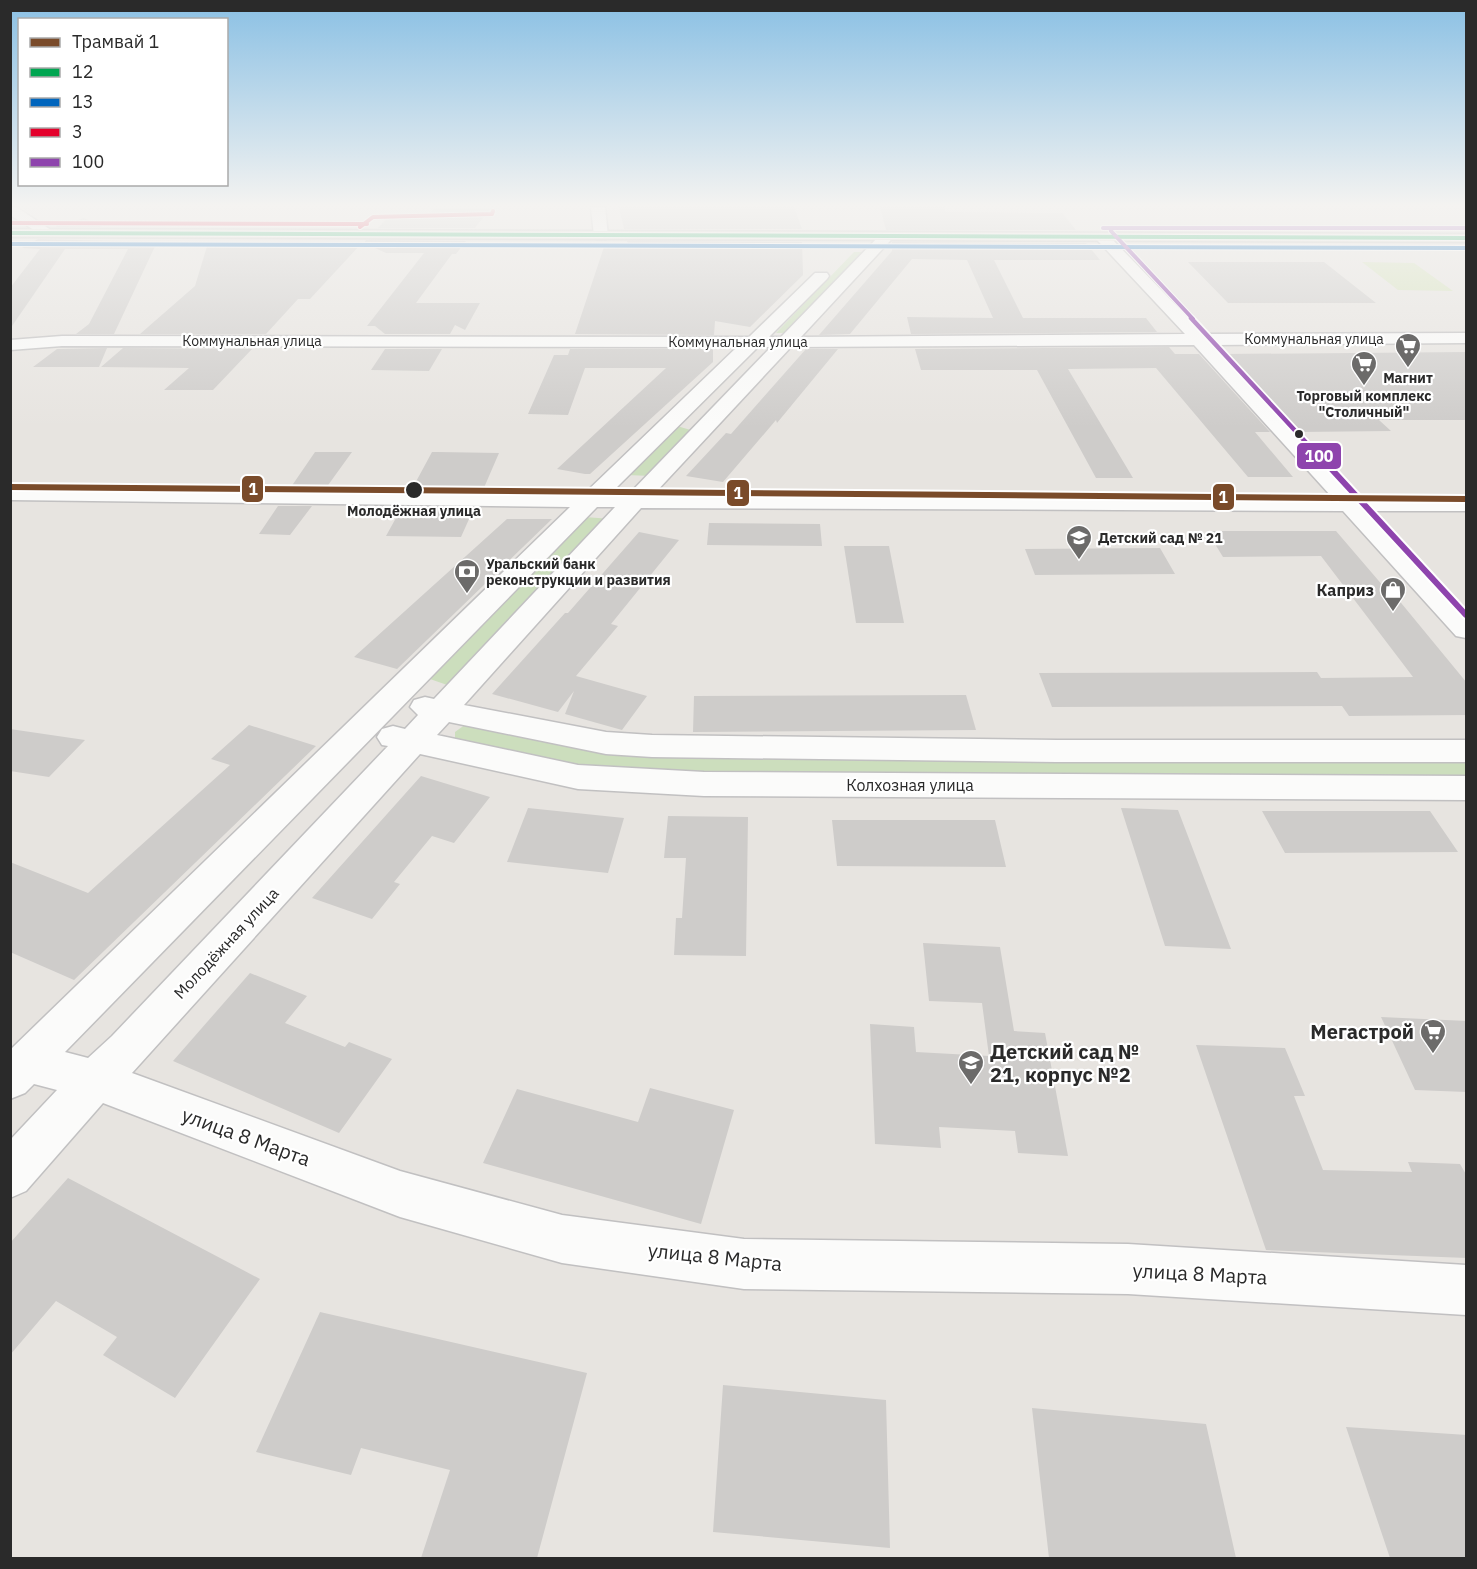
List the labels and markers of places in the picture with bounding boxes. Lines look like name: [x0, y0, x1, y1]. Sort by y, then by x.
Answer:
supermarket icon: Магнит: [1393, 331, 1423, 369]
supermarket icon: Торговый комплекс "Столичный": [1349, 349, 1379, 387]
place label: Магнит: [1383, 369, 1433, 387]
place label: Торговый комплекс "Столичный": [1296, 387, 1432, 421]
unlabelled marker: [1293, 428, 1305, 440]
marker: Молодёжная улица: [404, 480, 424, 500]
place label: Молодёжная улица: [347, 502, 481, 520]
school or university icon: Детский сад № 21: [1064, 523, 1094, 561]
place label: Детский сад № 21: [1098, 529, 1223, 547]
place label: Уральский банк реконструкции и развития: [486, 555, 671, 589]
bank icon: Уральский банк реконструкции и развития: [452, 557, 482, 595]
shop icon: Каприз: [1378, 575, 1408, 613]
place label: Каприз: [1317, 580, 1374, 600]
supermarket icon: Мегастрой: [1418, 1017, 1448, 1055]
place label: Мегастрой: [1310, 1018, 1414, 1045]
place label: Детский сад № 21, корпус №2: [990, 1038, 1139, 1088]
school or university icon: Детский сад № 21, корпус №2: [956, 1048, 986, 1086]

